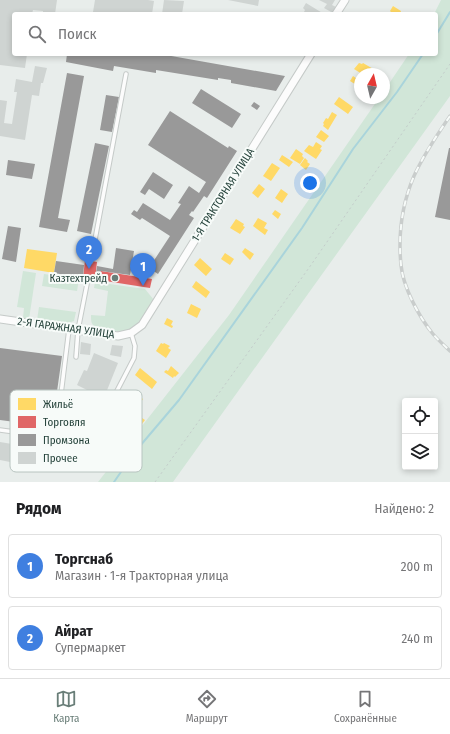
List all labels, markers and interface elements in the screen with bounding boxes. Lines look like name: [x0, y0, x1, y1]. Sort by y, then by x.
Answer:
search box: [12, 12, 438, 56]
icon: search: [26, 23, 48, 45]
text: Поиск: [58, 25, 96, 43]
north arrow: [354, 68, 390, 104]
street label: 1-Я ТРАКТОРНАЯ УЛИЦА: [189, 146, 257, 244]
your location: [300, 173, 320, 193]
pin: 2: [76, 236, 102, 269]
pin: 1: [130, 253, 156, 286]
place label: Казтехтрейд: [50, 272, 107, 285]
marker: Казтехтрейд: [110, 273, 120, 283]
street label: 2-Я ГАРАЖНАЯ УЛИЦА: [17, 315, 116, 341]
legend: [10, 390, 142, 472]
text: Жильё: [43, 398, 73, 411]
map controls: [402, 398, 438, 470]
button: locate: [402, 398, 438, 434]
text: Торговля: [43, 416, 85, 429]
text: Промзона: [43, 434, 90, 447]
button: layers: [402, 434, 438, 470]
text: Прочее: [43, 452, 78, 465]
text: Рядом: [16, 498, 61, 519]
text: Найдено: 2: [375, 501, 434, 516]
text: Торгснаб: [55, 550, 113, 568]
text: 1: [27, 559, 33, 574]
text: 200 m: [401, 559, 433, 574]
text: Магазин · 1-я Тракторная улица: [55, 568, 229, 583]
text: Айрат: [55, 622, 93, 640]
text: 2: [27, 631, 33, 646]
text: 240 m: [401, 631, 433, 646]
text: Супермаркет: [55, 640, 126, 655]
tab: Карта: [53, 688, 79, 725]
tab: Маршрут: [186, 688, 228, 725]
tab: Сохранённые: [334, 688, 397, 725]

